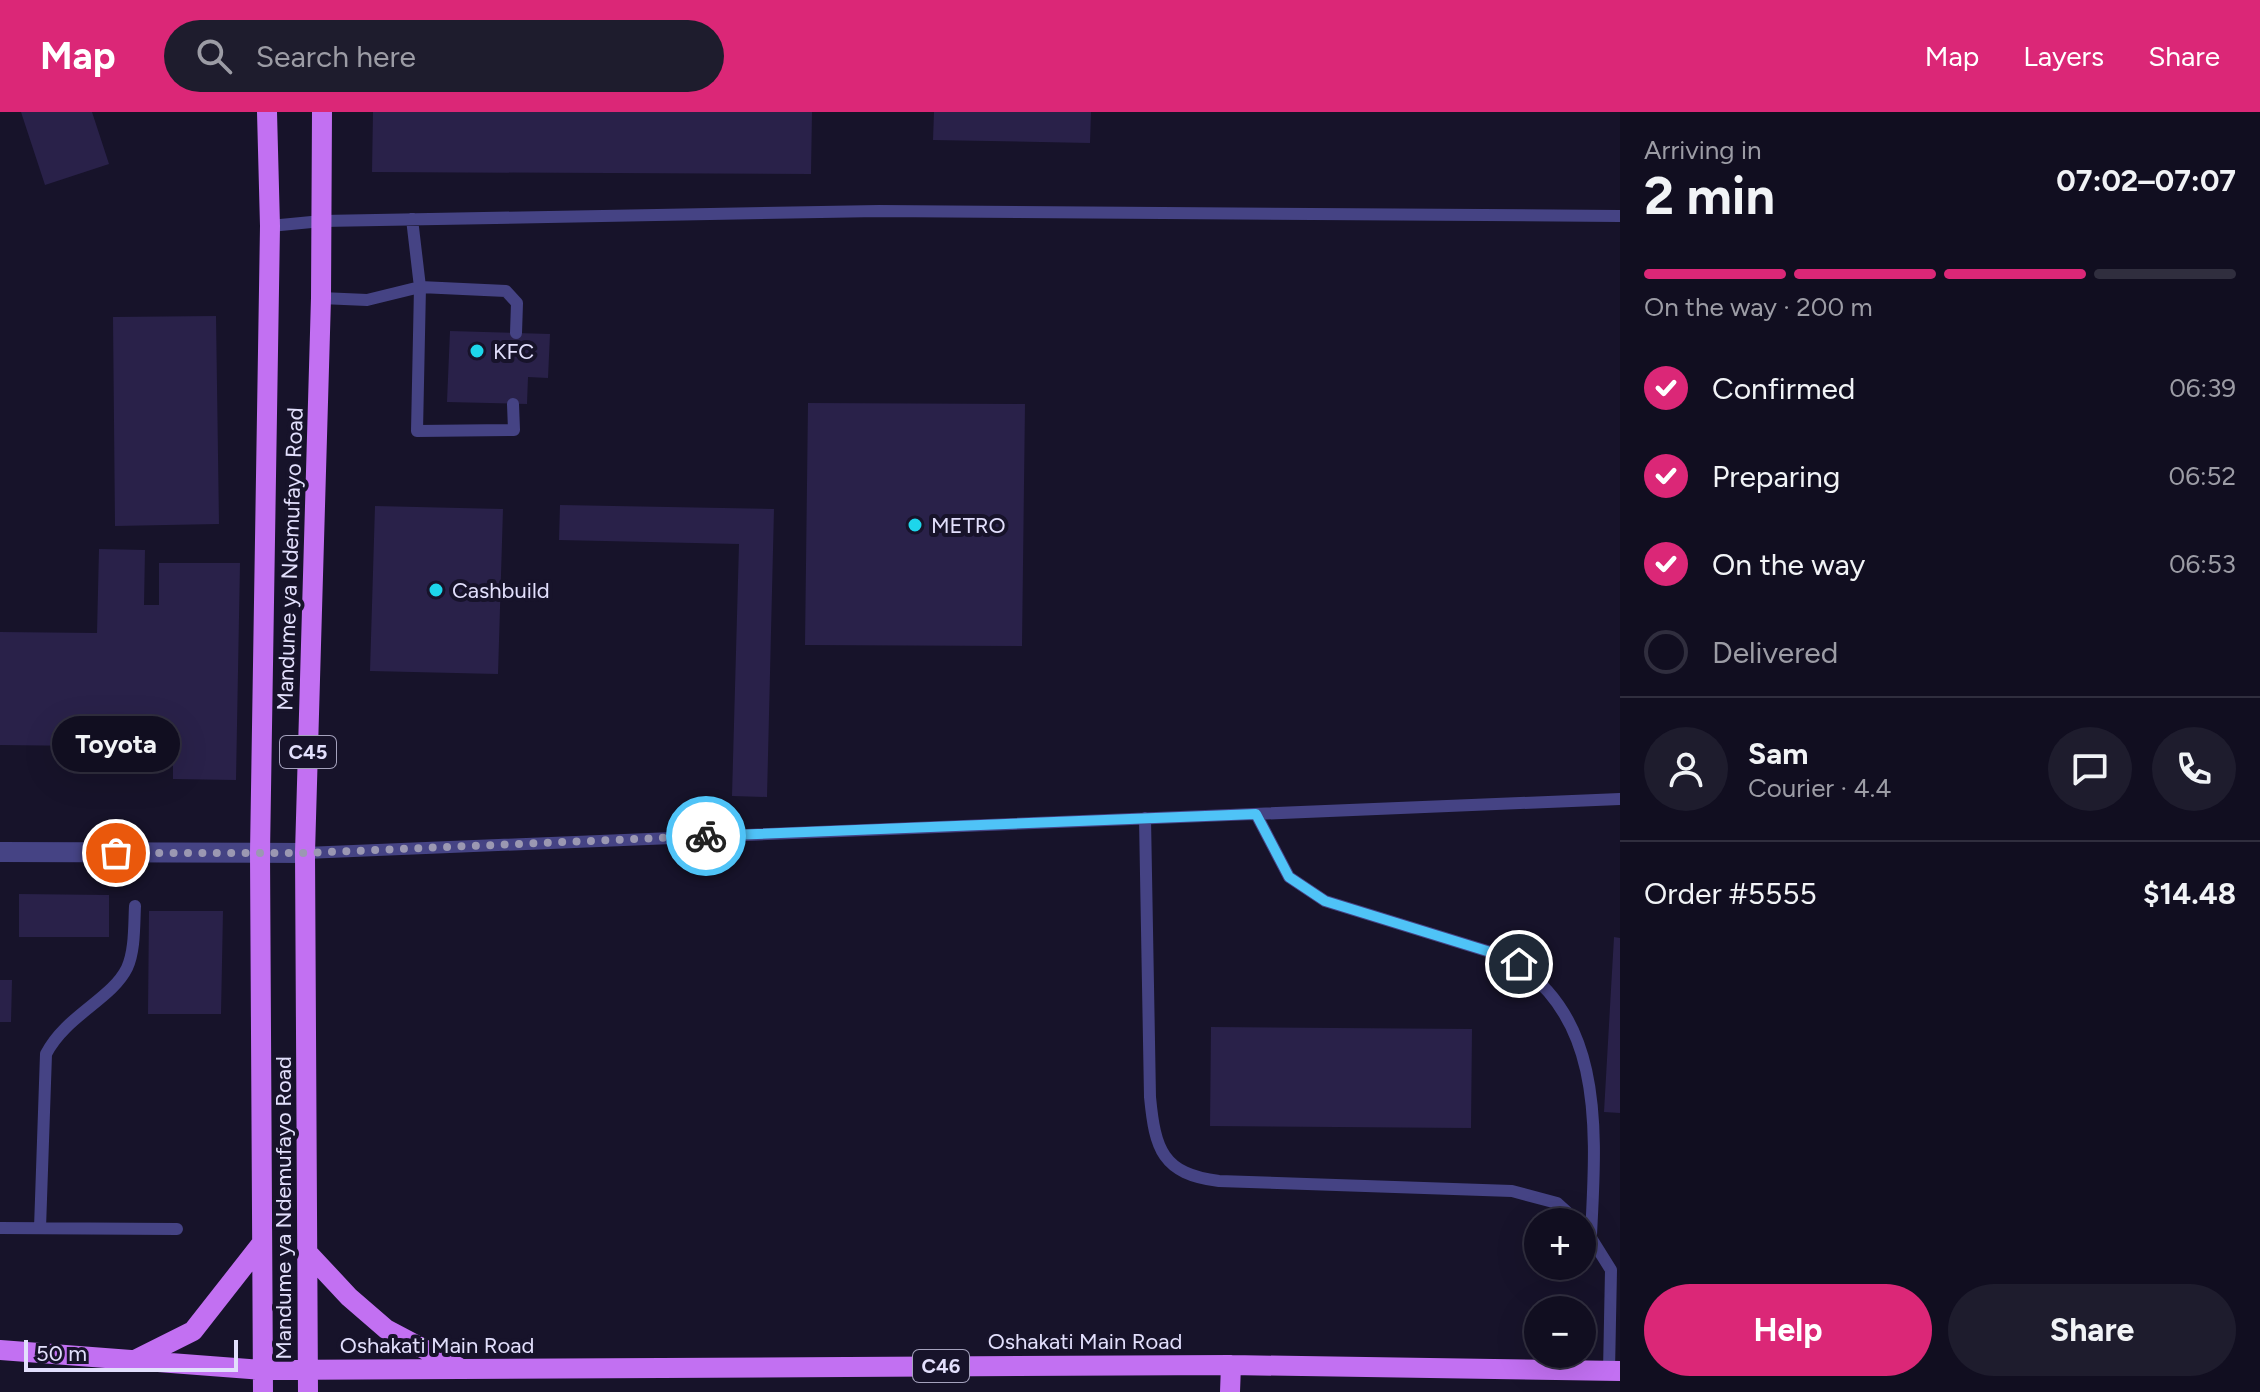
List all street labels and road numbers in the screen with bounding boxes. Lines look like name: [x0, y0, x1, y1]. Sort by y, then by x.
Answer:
street label: Mandume ya Ndemufayo Road: [271, 407, 309, 711]
road number: C45: [280, 736, 336, 768]
street label: Mandume ya Ndemufayo Road: [270, 1056, 297, 1360]
street label: Oshakati Main Road: [988, 1328, 1182, 1355]
street label: Oshakati Main Road: [340, 1332, 534, 1359]
road number: C46: [913, 1350, 969, 1382]

